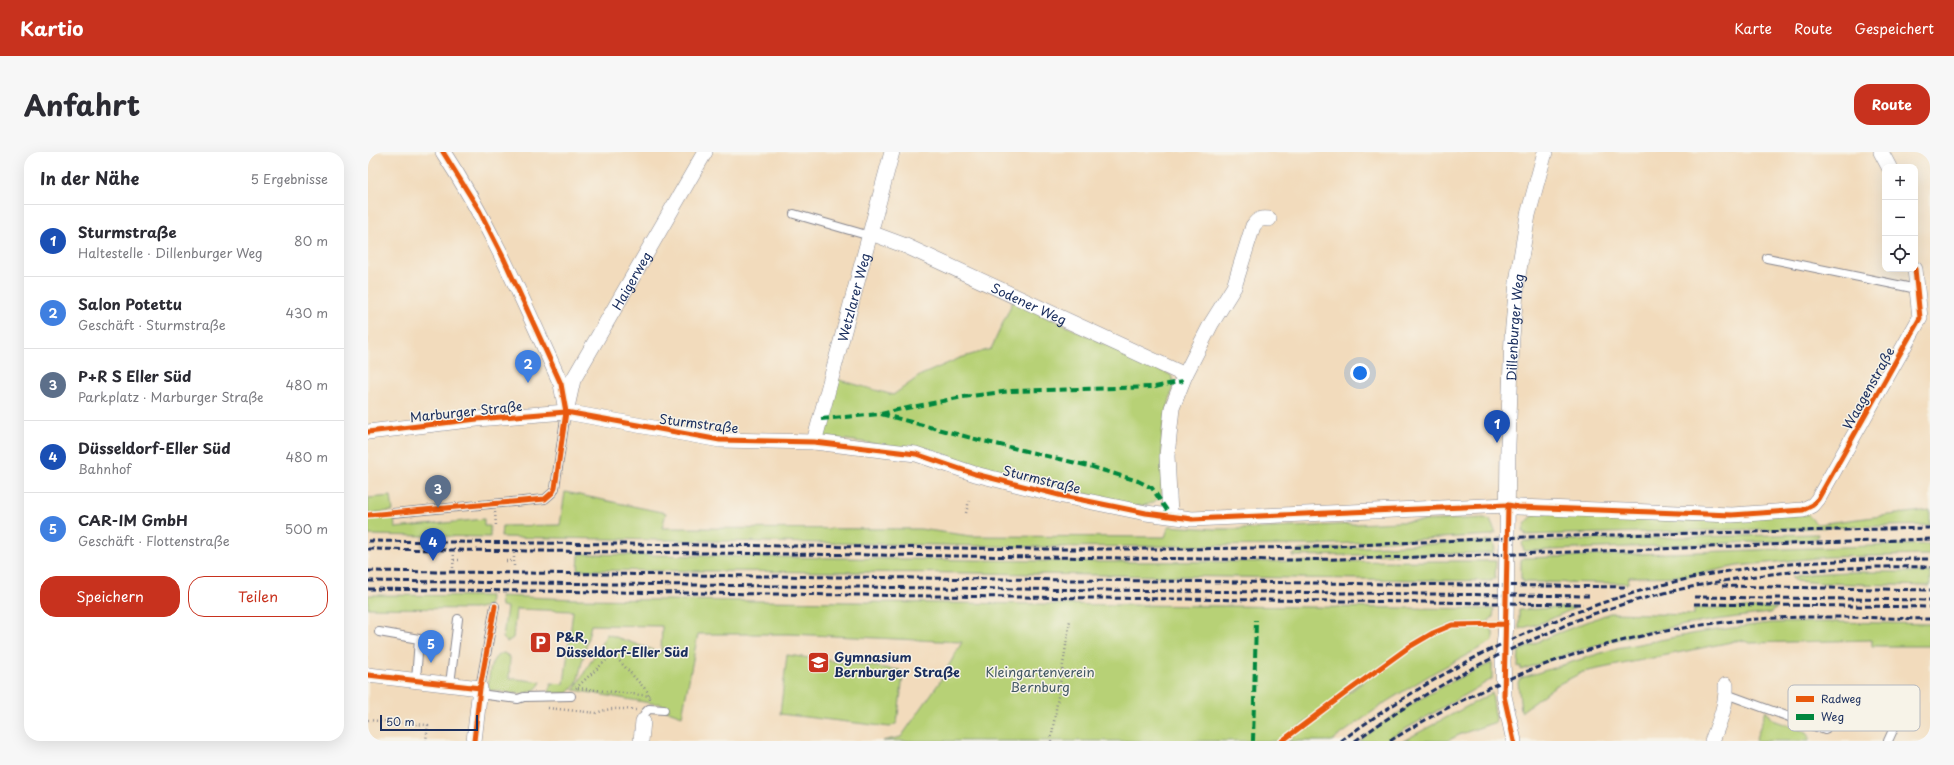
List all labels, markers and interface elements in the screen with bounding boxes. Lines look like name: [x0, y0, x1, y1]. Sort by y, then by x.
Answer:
text: Kartio: [20, 14, 83, 42]
text: Karte: [1734, 18, 1772, 39]
text: Route: [1794, 18, 1832, 39]
text: Gespeichert: [1854, 18, 1934, 39]
text: Anfahrt: [24, 83, 140, 126]
button: Route: [1854, 84, 1930, 125]
map controls: [1882, 164, 1918, 272]
button: +: [1882, 164, 1918, 200]
text: In der Nähe: [40, 165, 139, 191]
text: 5 Ergebnisse: [251, 169, 328, 188]
button: −: [1882, 200, 1918, 236]
text: Sturmstraße: [78, 220, 177, 243]
text: 1: [50, 231, 56, 250]
text: 80 m: [294, 231, 328, 250]
button: locate: [1882, 236, 1918, 272]
text: Haltestelle · Dillenburger Weg: [78, 243, 263, 262]
street label: Haigerweg: [606, 247, 655, 313]
street label: Wetzlarer Weg: [832, 251, 874, 344]
street label: Dillenburger Weg: [1501, 272, 1528, 382]
street label: Sodener Weg: [988, 277, 1070, 329]
text: Salon Potettu: [78, 292, 182, 315]
text: 2: [48, 303, 58, 322]
text: 430 m: [286, 303, 328, 322]
text: Geschäft · Sturmstraße: [78, 315, 226, 334]
street label: Waagenstraße: [1837, 343, 1899, 433]
pin: 2: [515, 350, 541, 383]
your location: [1350, 363, 1370, 383]
text: P+R S Eller Süd: [78, 364, 191, 387]
text: 3: [49, 375, 57, 394]
text: 480 m: [286, 375, 328, 394]
text: Parkplatz · Marburger Straße: [78, 387, 263, 406]
street label: Marburger Straße: [409, 396, 523, 426]
street label: Sturmstraße: [658, 409, 740, 437]
pin: 1: [1484, 410, 1510, 443]
text: Düsseldorf-Eller Süd: [78, 436, 231, 459]
text: 4: [49, 447, 57, 466]
text: 480 m: [286, 447, 328, 466]
text: Bahnhof: [78, 459, 131, 478]
street label: Sturmstraße: [1001, 460, 1083, 498]
pin: 3: [425, 475, 451, 508]
text: CAR-IM GmbH: [78, 508, 188, 531]
text: 5: [49, 519, 57, 538]
text: 500 m: [285, 519, 328, 538]
pin: 4: [420, 528, 446, 561]
text: Geschäft · Flottenstraße: [78, 531, 230, 550]
button: Speichern: [40, 576, 180, 617]
button: Teilen: [188, 576, 328, 617]
place label: P&R, Düsseldorf-Eller Süd: [556, 627, 688, 661]
pin: 5: [418, 630, 444, 663]
parking icon: P&R, Düsseldorf-Eller Süd: [528, 630, 554, 656]
place label: Gymnasium Bernburger Straße: [834, 647, 960, 681]
school or university icon: Gymnasium Bernburger Straße: [806, 650, 832, 676]
park label: Kleingartenverein Bernburg: [985, 662, 1095, 696]
legend: [1788, 685, 1920, 731]
text: Radweg: [1821, 690, 1861, 707]
text: Weg: [1821, 708, 1844, 725]
scale bar: [380, 713, 478, 732]
text: 50 m: [386, 713, 415, 730]

